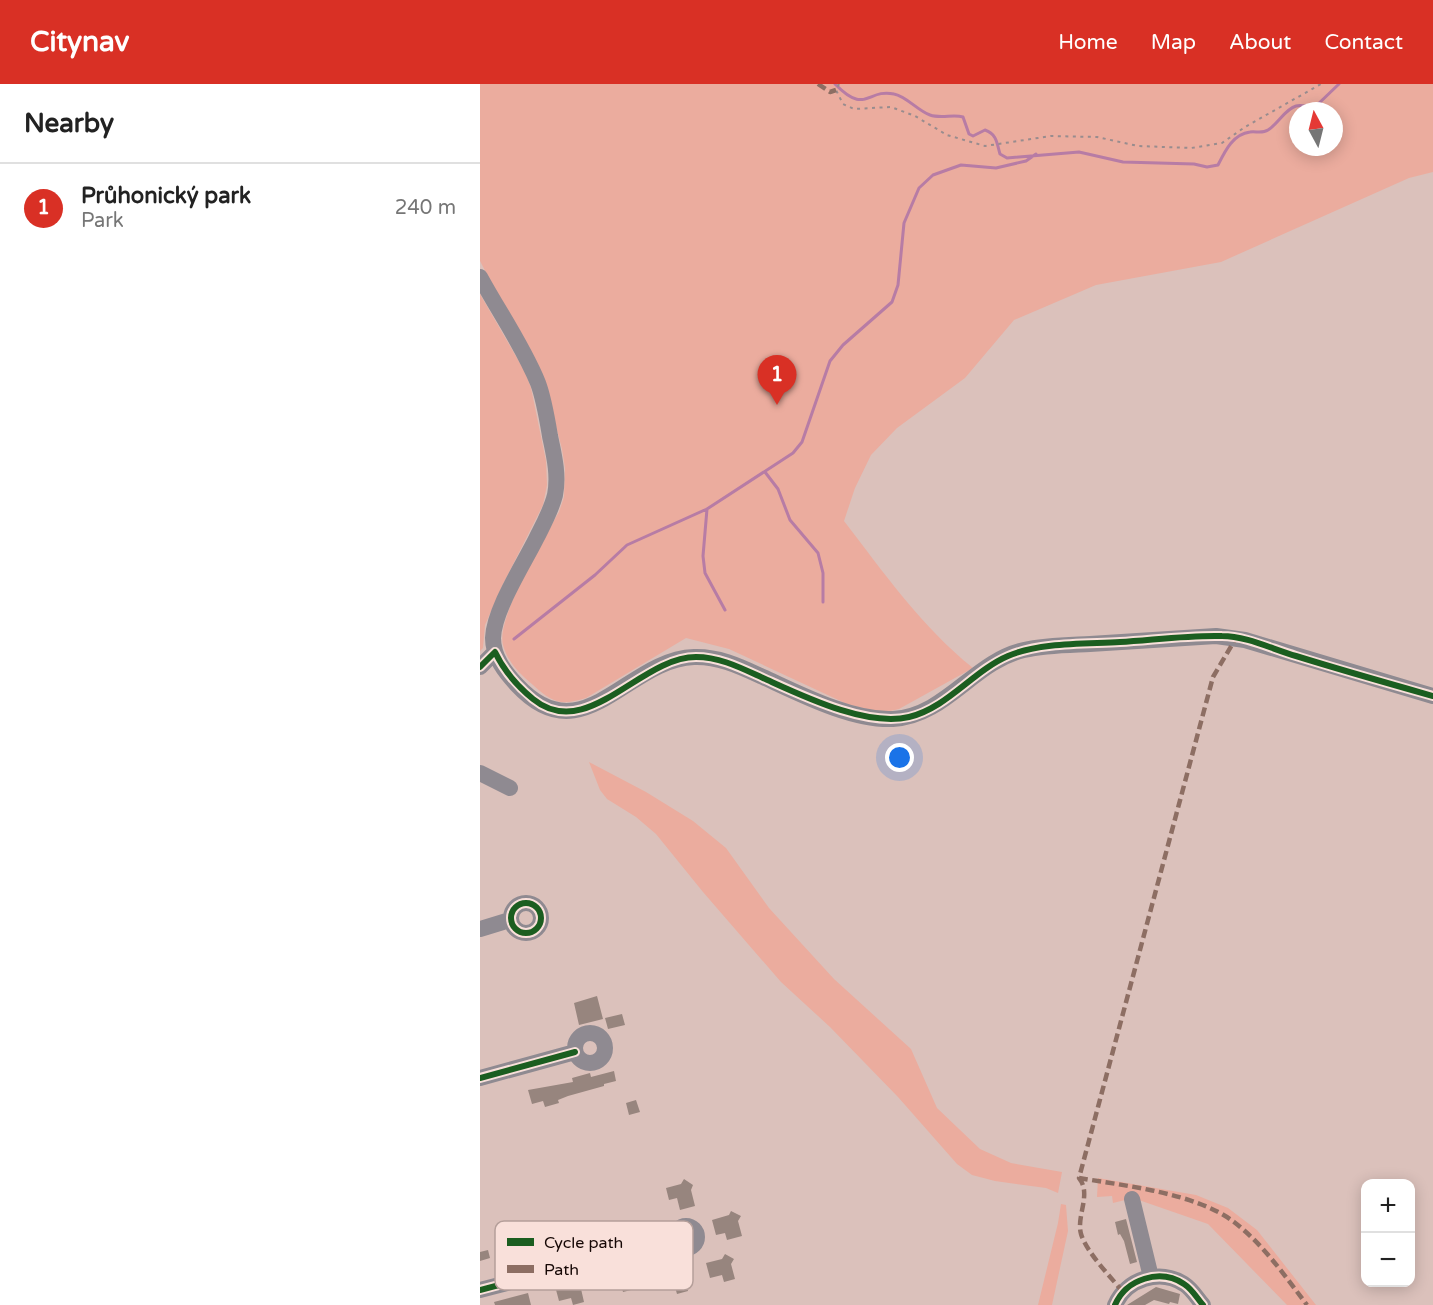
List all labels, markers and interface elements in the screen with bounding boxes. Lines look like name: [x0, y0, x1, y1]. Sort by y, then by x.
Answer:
text: Citynav: [30, 25, 129, 59]
text: Home: [1058, 30, 1118, 55]
text: Map: [1151, 30, 1196, 55]
text: About: [1229, 30, 1291, 55]
text: Contact: [1324, 30, 1403, 55]
north arrow: [1289, 102, 1343, 156]
text: Nearby: [24, 108, 114, 139]
text: Průhonický park: [81, 183, 251, 209]
text: 1: [37, 196, 50, 220]
text: 240 m: [395, 196, 456, 220]
text: Park: [81, 209, 124, 233]
pin: 1: [758, 356, 796, 405]
your location: [885, 743, 914, 772]
map controls: [1361, 1179, 1415, 1287]
button: +: [1361, 1179, 1415, 1233]
legend: [495, 1221, 693, 1290]
text: Cycle path: [544, 1233, 623, 1253]
button: −: [1361, 1233, 1415, 1287]
text: Path: [544, 1260, 579, 1280]

